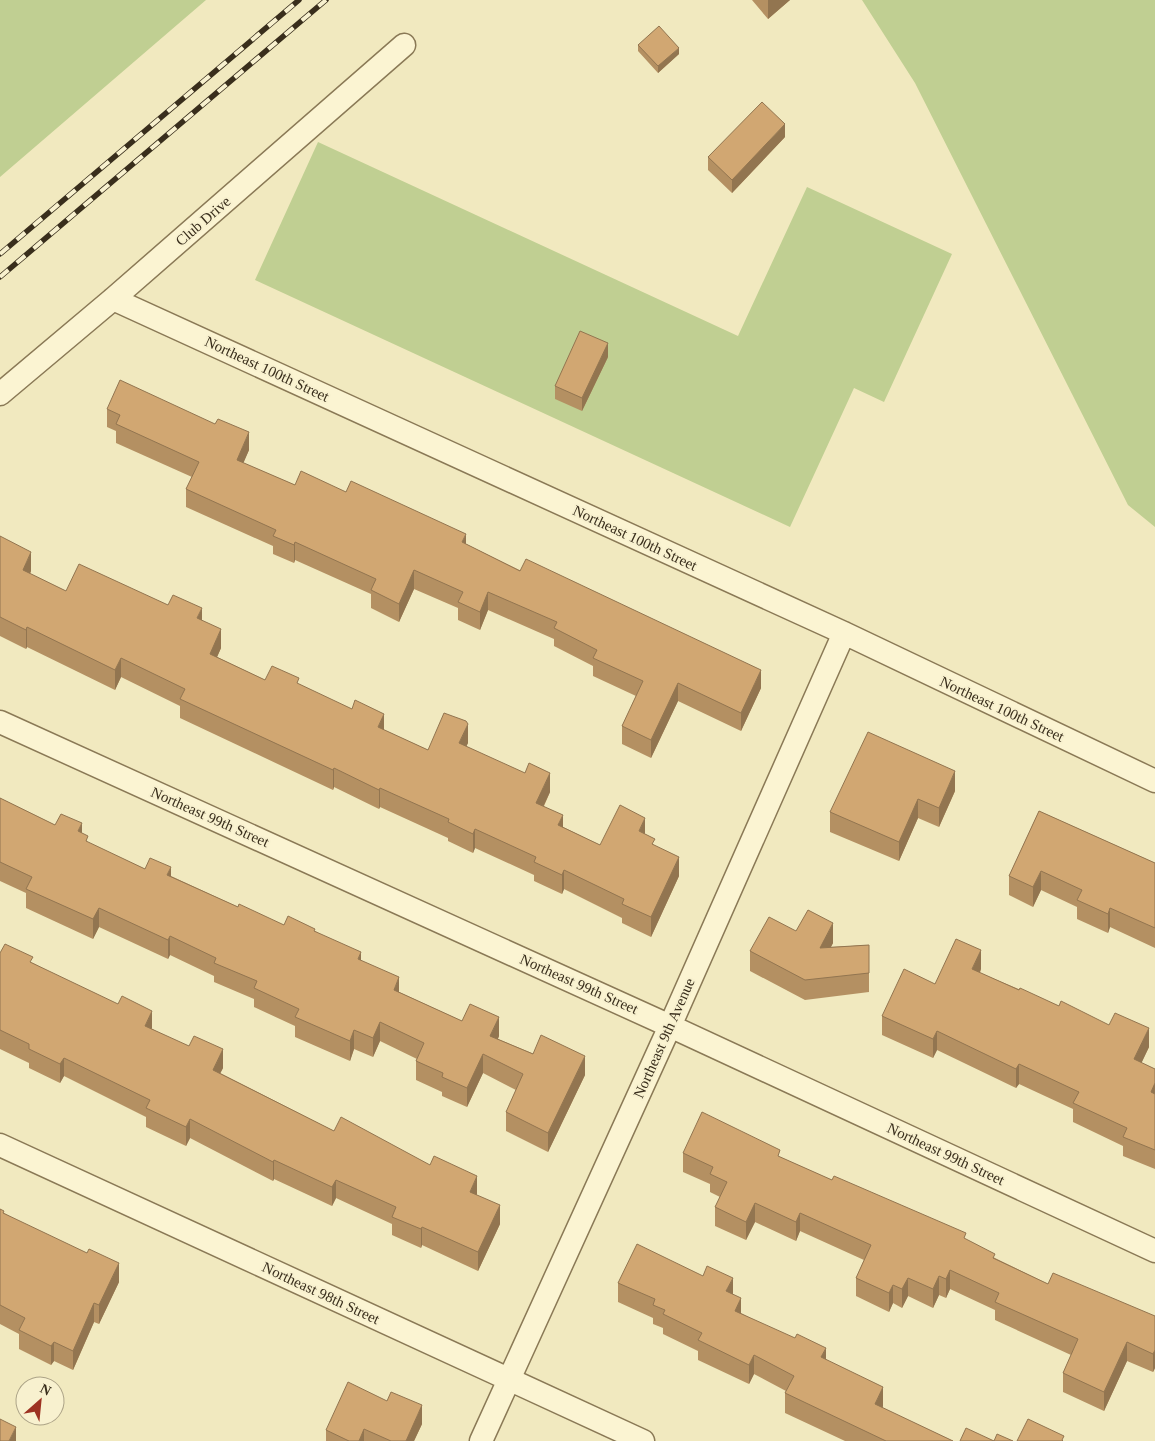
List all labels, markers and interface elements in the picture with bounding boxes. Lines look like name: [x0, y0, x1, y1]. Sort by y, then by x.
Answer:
street label: Club Drive: [172, 193, 234, 249]
street label: Northeast 100th Street: [202, 333, 332, 405]
street label: Northeast 100th Street: [570, 502, 700, 574]
street label: Northeast 100th Street: [937, 673, 1067, 745]
street label: Northeast 99th Street: [149, 784, 272, 851]
street label: Northeast 99th Street: [518, 951, 641, 1018]
street label: Northeast 9th Avenue: [630, 975, 698, 1100]
street label: Northeast 99th Street: [885, 1120, 1008, 1189]
street label: Northeast 98th Street: [260, 1259, 383, 1328]
north arrow: [15, 1376, 65, 1426]
text: N: [38, 1381, 54, 1399]

